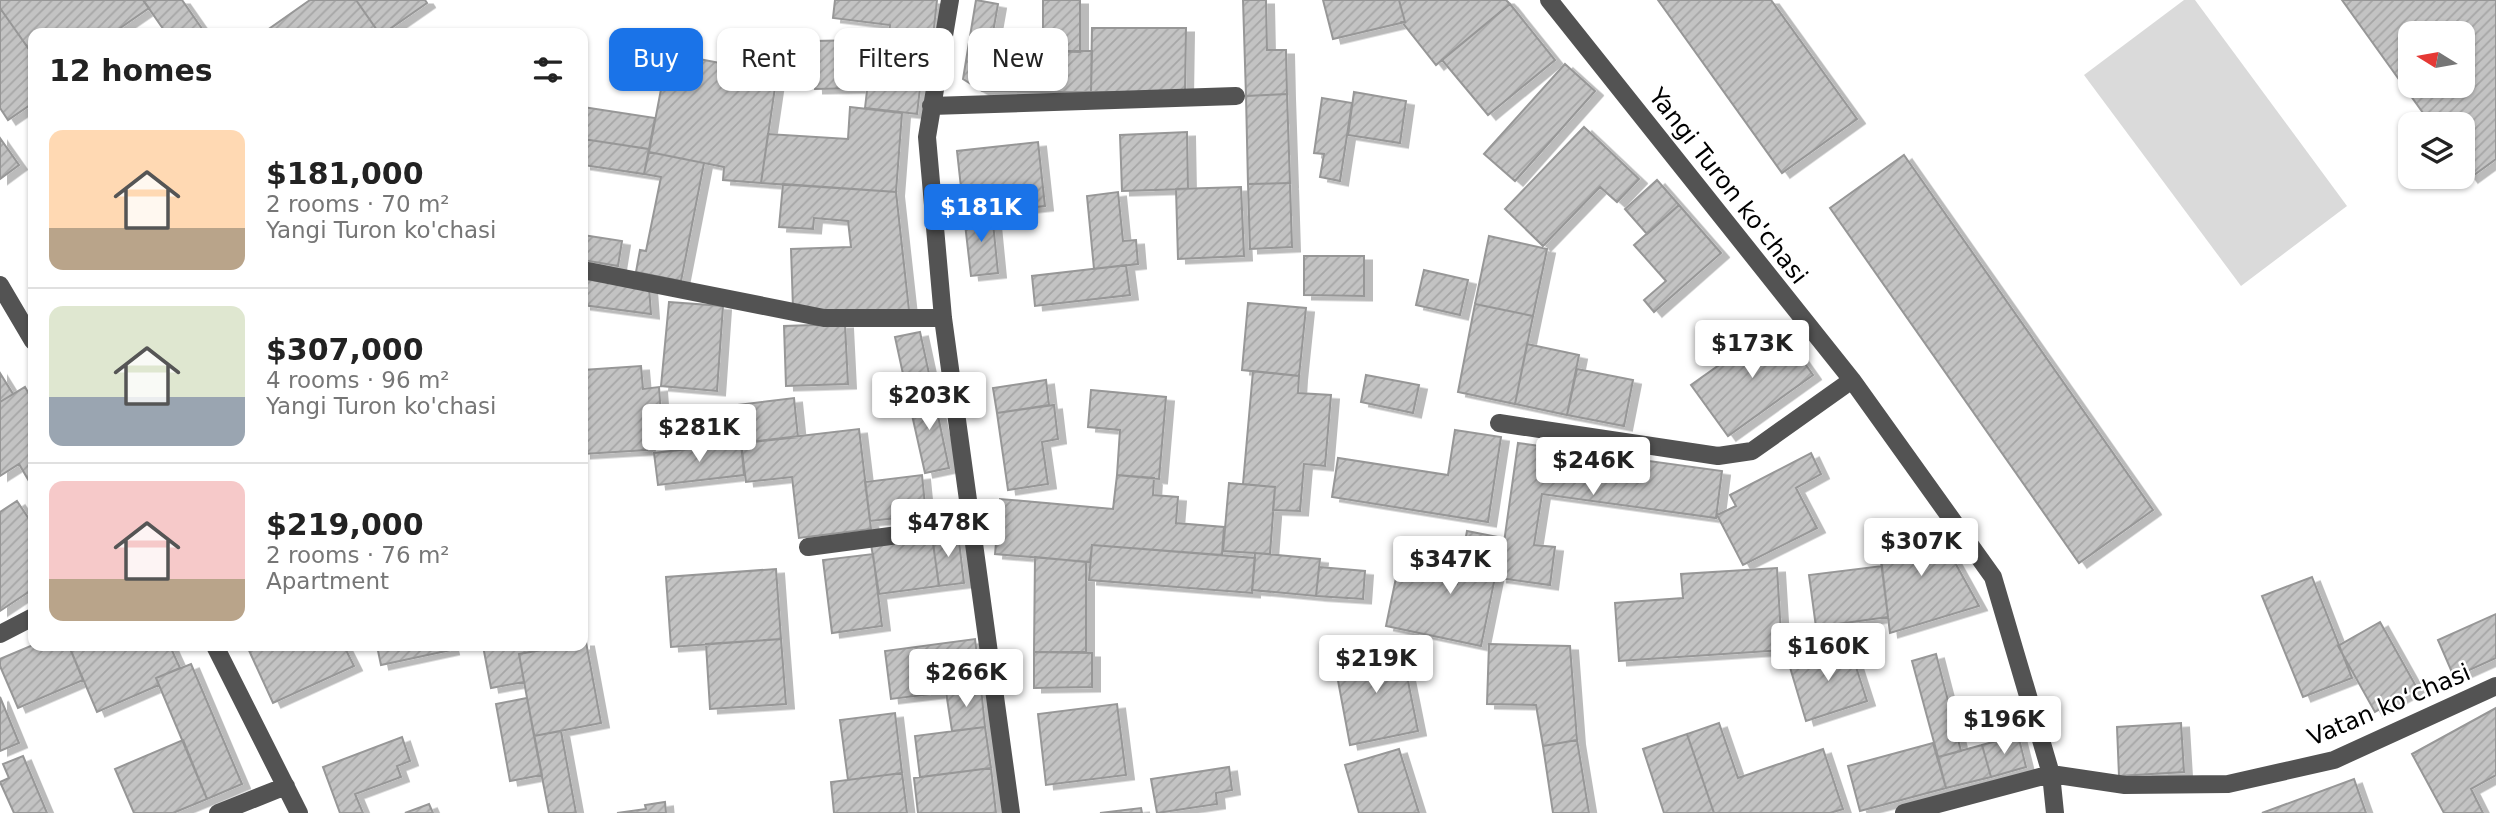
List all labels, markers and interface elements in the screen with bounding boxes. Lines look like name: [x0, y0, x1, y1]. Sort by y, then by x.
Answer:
north arrow: [2398, 21, 2474, 98]
map controls: [2398, 21, 2475, 189]
chip: Buy: [609, 28, 703, 91]
chip: Rent: [717, 28, 820, 91]
chip: Filters: [834, 28, 954, 91]
chip: New: [968, 28, 1068, 91]
icon: filters: [529, 51, 567, 89]
text: 12 homes: [49, 53, 213, 88]
street label: Yangi Turon ko'chasi: [1642, 82, 1813, 289]
button: layers: [2398, 112, 2475, 189]
text: $181,000: [266, 156, 424, 191]
icon: home: [105, 158, 189, 242]
pin: $181K: [932, 184, 1030, 244]
text: 2 rooms · 70 m²: [266, 191, 450, 217]
text: $181K: [940, 194, 1022, 220]
text: Yangi Turon ko'chasi: [266, 217, 496, 243]
pin: $173K: [1703, 320, 1801, 380]
text: $173K: [1711, 330, 1793, 356]
text: $307,000: [266, 332, 424, 367]
icon: home: [105, 334, 189, 418]
text: 4 rooms · 96 m²: [266, 367, 450, 393]
pin: $203K: [880, 372, 978, 432]
text: $203K: [888, 382, 970, 408]
text: Yangi Turon ko'chasi: [266, 393, 496, 419]
pin: $281K: [650, 405, 748, 464]
text: $281K: [658, 414, 740, 440]
pin: $246K: [1544, 438, 1642, 497]
text: $246K: [1552, 447, 1634, 473]
pin: $478K: [899, 500, 997, 559]
text: $219,000: [266, 507, 424, 542]
icon: home: [105, 509, 189, 593]
text: $478K: [907, 509, 989, 535]
pin: $307K: [1872, 518, 1970, 578]
text: $307K: [1880, 528, 1962, 554]
pin: $347K: [1401, 536, 1499, 596]
text: 2 rooms · 76 m²: [266, 542, 450, 568]
text: $347K: [1409, 546, 1491, 572]
text: Apartment: [266, 568, 389, 594]
pin: $160K: [1779, 624, 1877, 683]
text: $160K: [1787, 633, 1869, 659]
pin: $219K: [1327, 636, 1425, 695]
text: $219K: [1335, 645, 1417, 671]
pin: $266K: [917, 650, 1015, 709]
street label: Vatan koʻchasi: [2304, 658, 2474, 752]
text: $266K: [925, 659, 1007, 685]
pin: $196K: [1955, 696, 2053, 756]
text: $196K: [1963, 706, 2045, 732]

